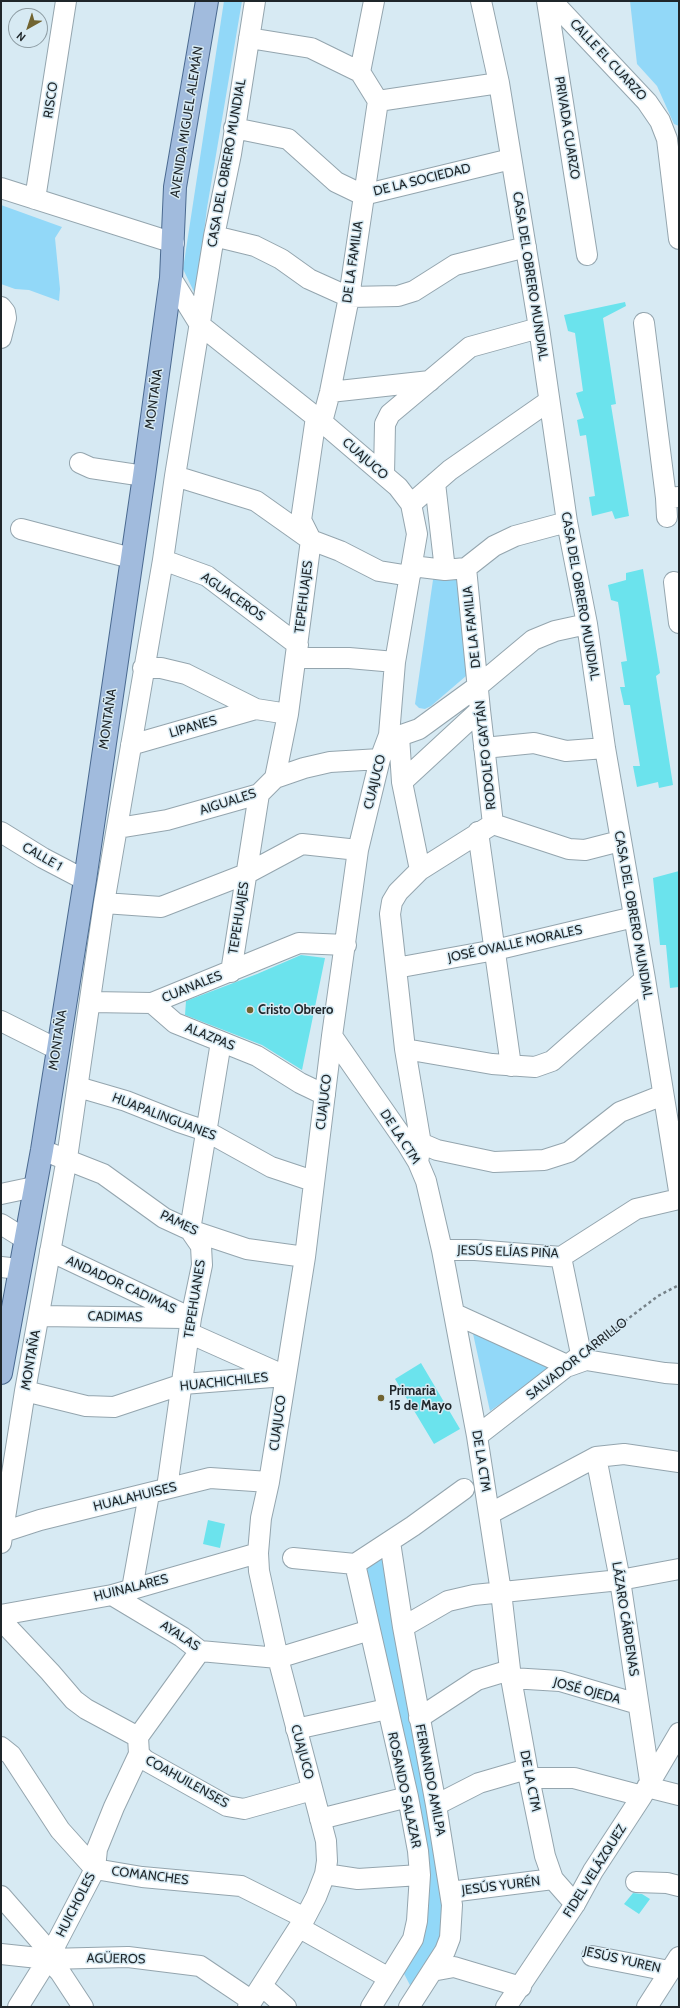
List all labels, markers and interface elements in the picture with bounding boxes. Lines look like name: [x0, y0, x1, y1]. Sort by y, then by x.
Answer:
north arrow: [8, 8, 48, 48]
street label: CALLE EL CUARZO: [566, 16, 650, 104]
text: N: [14, 29, 29, 44]
street label: AVENIDA MIGUEL ALEMÁN: [167, 45, 207, 199]
street label: PRIVADA CUARZO: [551, 75, 583, 181]
street label: CASA DEL OBRERO MUNDIAL: [205, 78, 249, 248]
street label: RISCO: [40, 81, 62, 119]
street label: DE LA SOCIEDAD: [372, 160, 472, 200]
street label: CASA DEL OBRERO MUNDIAL: [509, 191, 551, 361]
street label: DE LA FAMILIA: [340, 220, 366, 304]
street label: MONTAÑA: [142, 368, 166, 430]
street label: CUAJUCO: [339, 435, 391, 483]
street label: CASA DEL OBRERO MUNDIAL: [558, 511, 602, 681]
street label: TEPEHUAJES: [292, 560, 316, 634]
street label: AGUACEROS: [198, 569, 268, 625]
street label: DE LA FAMILIA: [460, 585, 484, 669]
street label: MONTAÑA: [96, 688, 120, 750]
street label: RODOLFO GAYTÁN: [472, 699, 500, 811]
street label: LIPANES: [167, 713, 219, 741]
street label: CUAJUCO: [361, 753, 389, 811]
street label: AIGUALES: [198, 786, 258, 818]
street label: CASA DEL OBRERO MUNDIAL: [611, 830, 655, 1000]
street label: CALLE 1: [19, 839, 65, 875]
street label: TEPEHUAJES: [226, 881, 252, 955]
street label: JOSÉ OVALLE MORALES: [446, 922, 584, 966]
street label: CUANALES: [160, 968, 224, 1006]
place label: Cristo Obrero: [258, 1002, 333, 1018]
marker: Cristo Obrero: [245, 1005, 255, 1015]
street label: MONTAÑA: [46, 1009, 70, 1071]
street label: ALAZPAS: [183, 1020, 237, 1054]
street label: CUAJUCO: [313, 1073, 335, 1131]
street label: HUAPALINGUANES: [110, 1090, 218, 1144]
street label: DE LA CTM: [377, 1107, 423, 1167]
street label: PAMES: [158, 1207, 200, 1239]
street label: JESÚS ELÍAS PIÑA: [457, 1242, 559, 1262]
street label: ANDADOR CADIMAS: [64, 1253, 178, 1317]
street label: TEPEHUANES: [181, 1259, 209, 1339]
street label: CADIMAS: [87, 1309, 143, 1325]
street label: SALVADOR CARRILLO: [523, 1315, 631, 1403]
street label: MONTAÑA: [18, 1329, 44, 1391]
street label: HUACHICHILES: [179, 1370, 269, 1394]
place label: Primaria 15 de Mayo: [389, 1383, 452, 1414]
marker: Primaria 15 de Mayo: [376, 1393, 386, 1403]
street label: CUAJUCO: [266, 1394, 290, 1452]
street label: DE LA CTM: [468, 1429, 494, 1493]
street label: HUALAHUISES: [92, 1479, 178, 1515]
street label: LÁZARO CÁRDENAS: [608, 1561, 642, 1677]
street label: HUINALARES: [92, 1571, 170, 1605]
street label: AYALAS: [157, 1618, 203, 1654]
street label: JOSÉ OJEDA: [552, 1675, 622, 1707]
street label: CUAJUCO: [287, 1723, 317, 1781]
street label: FERNANDO AMILPA: [411, 1723, 449, 1837]
street label: ROSANDO SALAZAR: [384, 1731, 424, 1849]
street label: DE LA CTM: [516, 1749, 544, 1813]
street label: COAHUILENSES: [143, 1753, 231, 1811]
street label: FIDEL VELÁZQUEZ: [560, 1822, 630, 1920]
street label: COMANCHES: [111, 1864, 189, 1888]
street label: HUICHOLES: [53, 1870, 99, 1940]
street label: JESÚS YURÉN: [461, 1873, 541, 1899]
street label: JESÚS YUREN: [582, 1944, 662, 1976]
street label: AGÜEROS: [87, 1951, 145, 1967]

